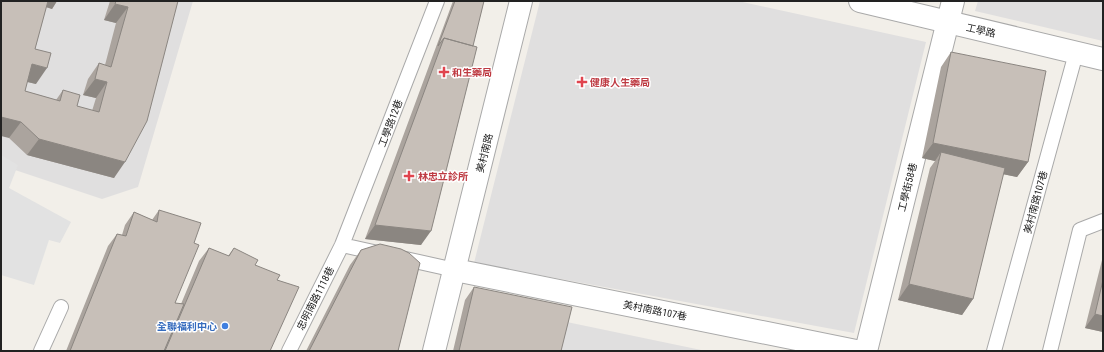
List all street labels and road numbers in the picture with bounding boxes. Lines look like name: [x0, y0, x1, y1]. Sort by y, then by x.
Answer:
street label: 工學路: [965, 22, 997, 39]
street label: 工學路12巷: [376, 98, 405, 148]
street label: 美村南路: [474, 132, 495, 174]
street label: 工學街58巷: [896, 162, 919, 213]
street label: 美村南路107巷: [1022, 169, 1049, 235]
street label: 忠明南路1118巷: [295, 265, 336, 332]
street label: 美村南路107巷: [622, 299, 688, 322]

